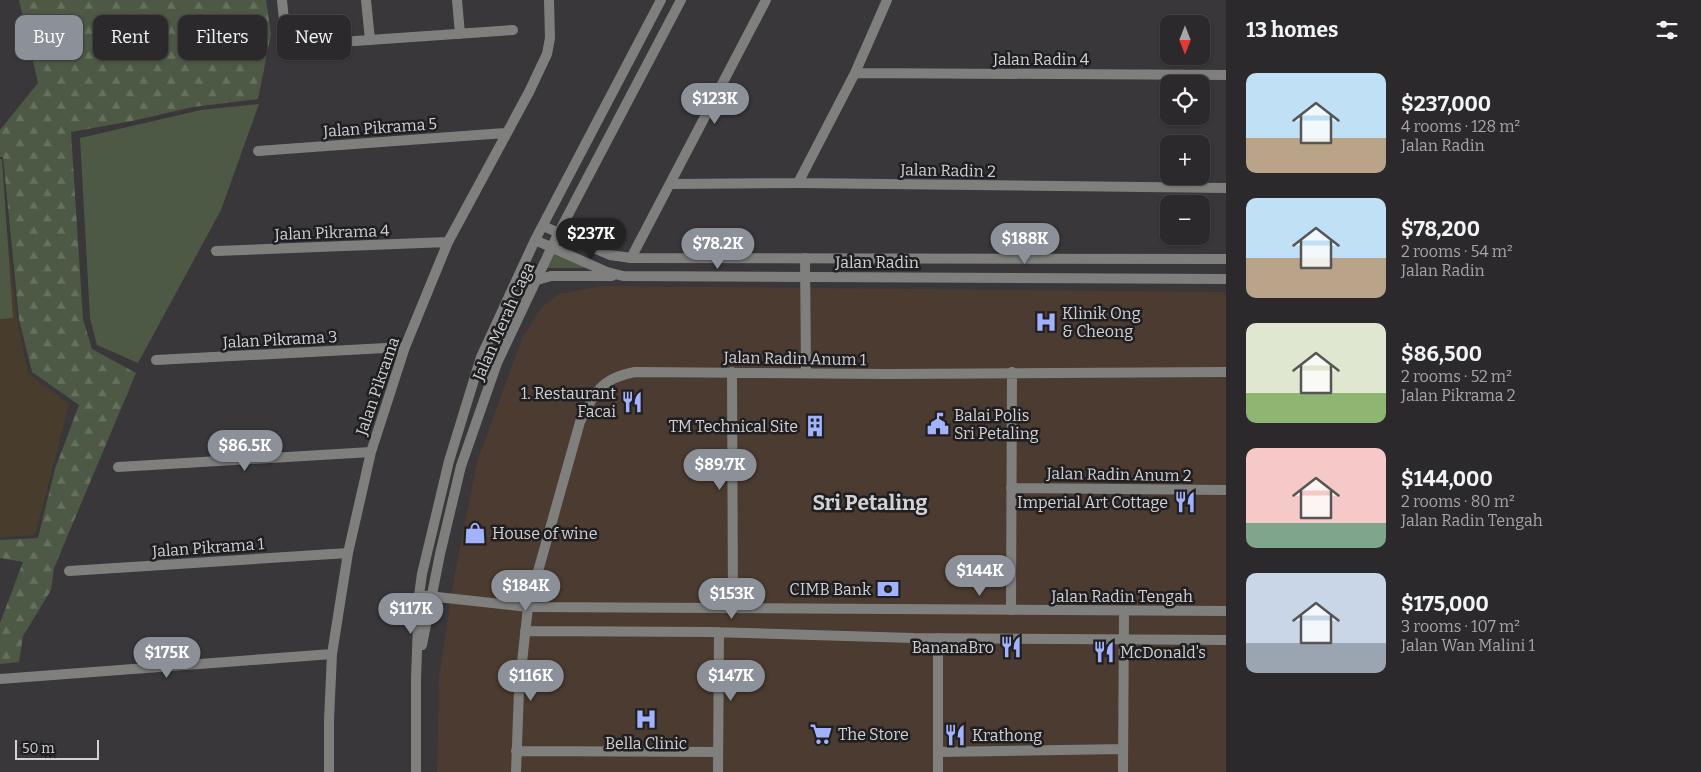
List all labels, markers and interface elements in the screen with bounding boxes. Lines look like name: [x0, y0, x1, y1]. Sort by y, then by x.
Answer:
chip: Buy: [15, 15, 83, 60]
chip: Rent: [93, 15, 168, 60]
chip: Filters: [178, 15, 267, 60]
chip: New: [277, 15, 351, 60]
north arrow: [1160, 15, 1210, 65]
map controls: [1160, 15, 1210, 245]
icon: filters: [1653, 16, 1681, 44]
text: 13 homes: [1246, 17, 1338, 43]
street label: Jalan Radin 4: [992, 50, 1090, 69]
button: locate: [1160, 75, 1210, 125]
pin: $123K: [680, 82, 750, 125]
text: $123K: [692, 89, 738, 108]
text: $237,000: [1401, 91, 1491, 117]
icon: home: [1286, 93, 1346, 153]
street label: Jalan Pikrama 5: [321, 114, 438, 141]
text: 4 rooms · 128 m²: [1401, 117, 1520, 136]
button: +: [1160, 135, 1210, 185]
text: Jalan Radin: [1401, 136, 1485, 155]
street label: Jalan Radin 2: [899, 160, 996, 181]
button: −: [1160, 195, 1210, 245]
text: $78,200: [1401, 216, 1480, 242]
pin: $237K: [556, 218, 626, 260]
icon: home: [1286, 218, 1346, 278]
street label: Jalan Pikrama 4: [273, 221, 390, 244]
pin: $188K: [990, 222, 1060, 265]
text: $237K: [567, 224, 615, 243]
pin: $78.2K: [677, 228, 759, 270]
text: $188K: [1002, 229, 1048, 248]
text: $78.2K: [692, 234, 744, 253]
text: 2 rooms · 54 m²: [1401, 242, 1513, 261]
street label: Jalan Radin: [834, 253, 919, 272]
street label: Jalan Merah Caga: [468, 259, 538, 384]
text: Jalan Radin: [1401, 261, 1485, 280]
place label: Klinik Ong & Cheong: [1062, 304, 1141, 341]
hospital icon: Klinik Ong & Cheong: [1033, 309, 1059, 335]
street label: Jalan Pikrama 3: [221, 327, 338, 352]
street label: Jalan Pikrama: [351, 334, 403, 439]
text: $86,500: [1401, 341, 1482, 367]
icon: home: [1286, 343, 1346, 403]
street label: Jalan Radin Anum 1: [722, 348, 867, 369]
text: 2 rooms · 52 m²: [1401, 367, 1512, 386]
place label: 1. Restaurant Facai: [521, 384, 616, 421]
text: Jalan Pikrama 2: [1401, 386, 1515, 405]
restaurant icon: 1. Restaurant Facai: [619, 389, 645, 415]
place label: Balai Polis Sri Petaling: [954, 406, 1039, 443]
public building icon: Balai Polis Sri Petaling: [925, 411, 951, 437]
building icon: TM Technical Site: [802, 413, 828, 439]
place label: TM Technical Site: [669, 417, 798, 436]
pin: $86.5K: [204, 430, 286, 472]
text: $86.5K: [219, 436, 271, 455]
pin: $89.7K: [679, 448, 761, 491]
text: $89.7K: [695, 455, 745, 474]
street label: Jalan Radin Anum 2: [1045, 464, 1192, 485]
text: $144,000: [1401, 466, 1493, 492]
icon: home: [1286, 468, 1346, 528]
restaurant icon: Imperial Art Cottage: [1172, 489, 1198, 515]
district label: Sri Petaling: [812, 490, 928, 516]
text: 2 rooms · 80 m²: [1401, 492, 1515, 511]
place label: Imperial Art Cottage: [1017, 493, 1168, 512]
text: Jalan Radin Tengah: [1401, 511, 1543, 530]
shop icon: House of wine: [462, 520, 488, 546]
place label: House of wine: [492, 524, 598, 543]
street label: Jalan Pikrama 1: [150, 534, 265, 561]
pin: $144K: [945, 554, 1015, 597]
text: $144K: [956, 561, 1004, 580]
pin: $184K: [491, 570, 561, 612]
text: $184K: [502, 576, 550, 595]
bank icon: CIMB Bank: [875, 576, 901, 602]
pin: $153K: [697, 578, 767, 620]
place label: CIMB Bank: [789, 580, 871, 599]
text: $153K: [709, 584, 755, 603]
street label: Jalan Radin Tengah: [1050, 587, 1193, 606]
text: $175,000: [1401, 591, 1489, 617]
pin: $117K: [376, 592, 446, 635]
icon: home: [1286, 593, 1346, 653]
text: $117K: [389, 599, 433, 618]
text: 3 rooms · 107 m²: [1401, 617, 1520, 636]
restaurant icon: BananaBro: [998, 634, 1024, 660]
pin: $175K: [132, 636, 202, 679]
text: Jalan Wan Malini 1: [1401, 636, 1535, 655]
place label: BananaBro: [912, 638, 994, 657]
restaurant icon: McDonald's: [1091, 639, 1117, 665]
text: $175K: [144, 643, 190, 662]
place label: McDonald's: [1120, 643, 1206, 662]
pin: $116K: [496, 660, 566, 702]
pin: $147K: [696, 660, 766, 702]
text: $116K: [509, 666, 553, 685]
text: $147K: [708, 666, 754, 685]
hospital icon: Bella Clinic: [633, 706, 659, 732]
supermarket icon: The Store: [808, 721, 834, 747]
restaurant icon: Krathong: [942, 722, 968, 748]
place label: The Store: [838, 725, 909, 744]
place label: Krathong: [972, 726, 1042, 745]
place label: Bella Clinic: [605, 734, 687, 753]
scale bar: [15, 737, 99, 760]
text: 50 m: [22, 740, 55, 757]

